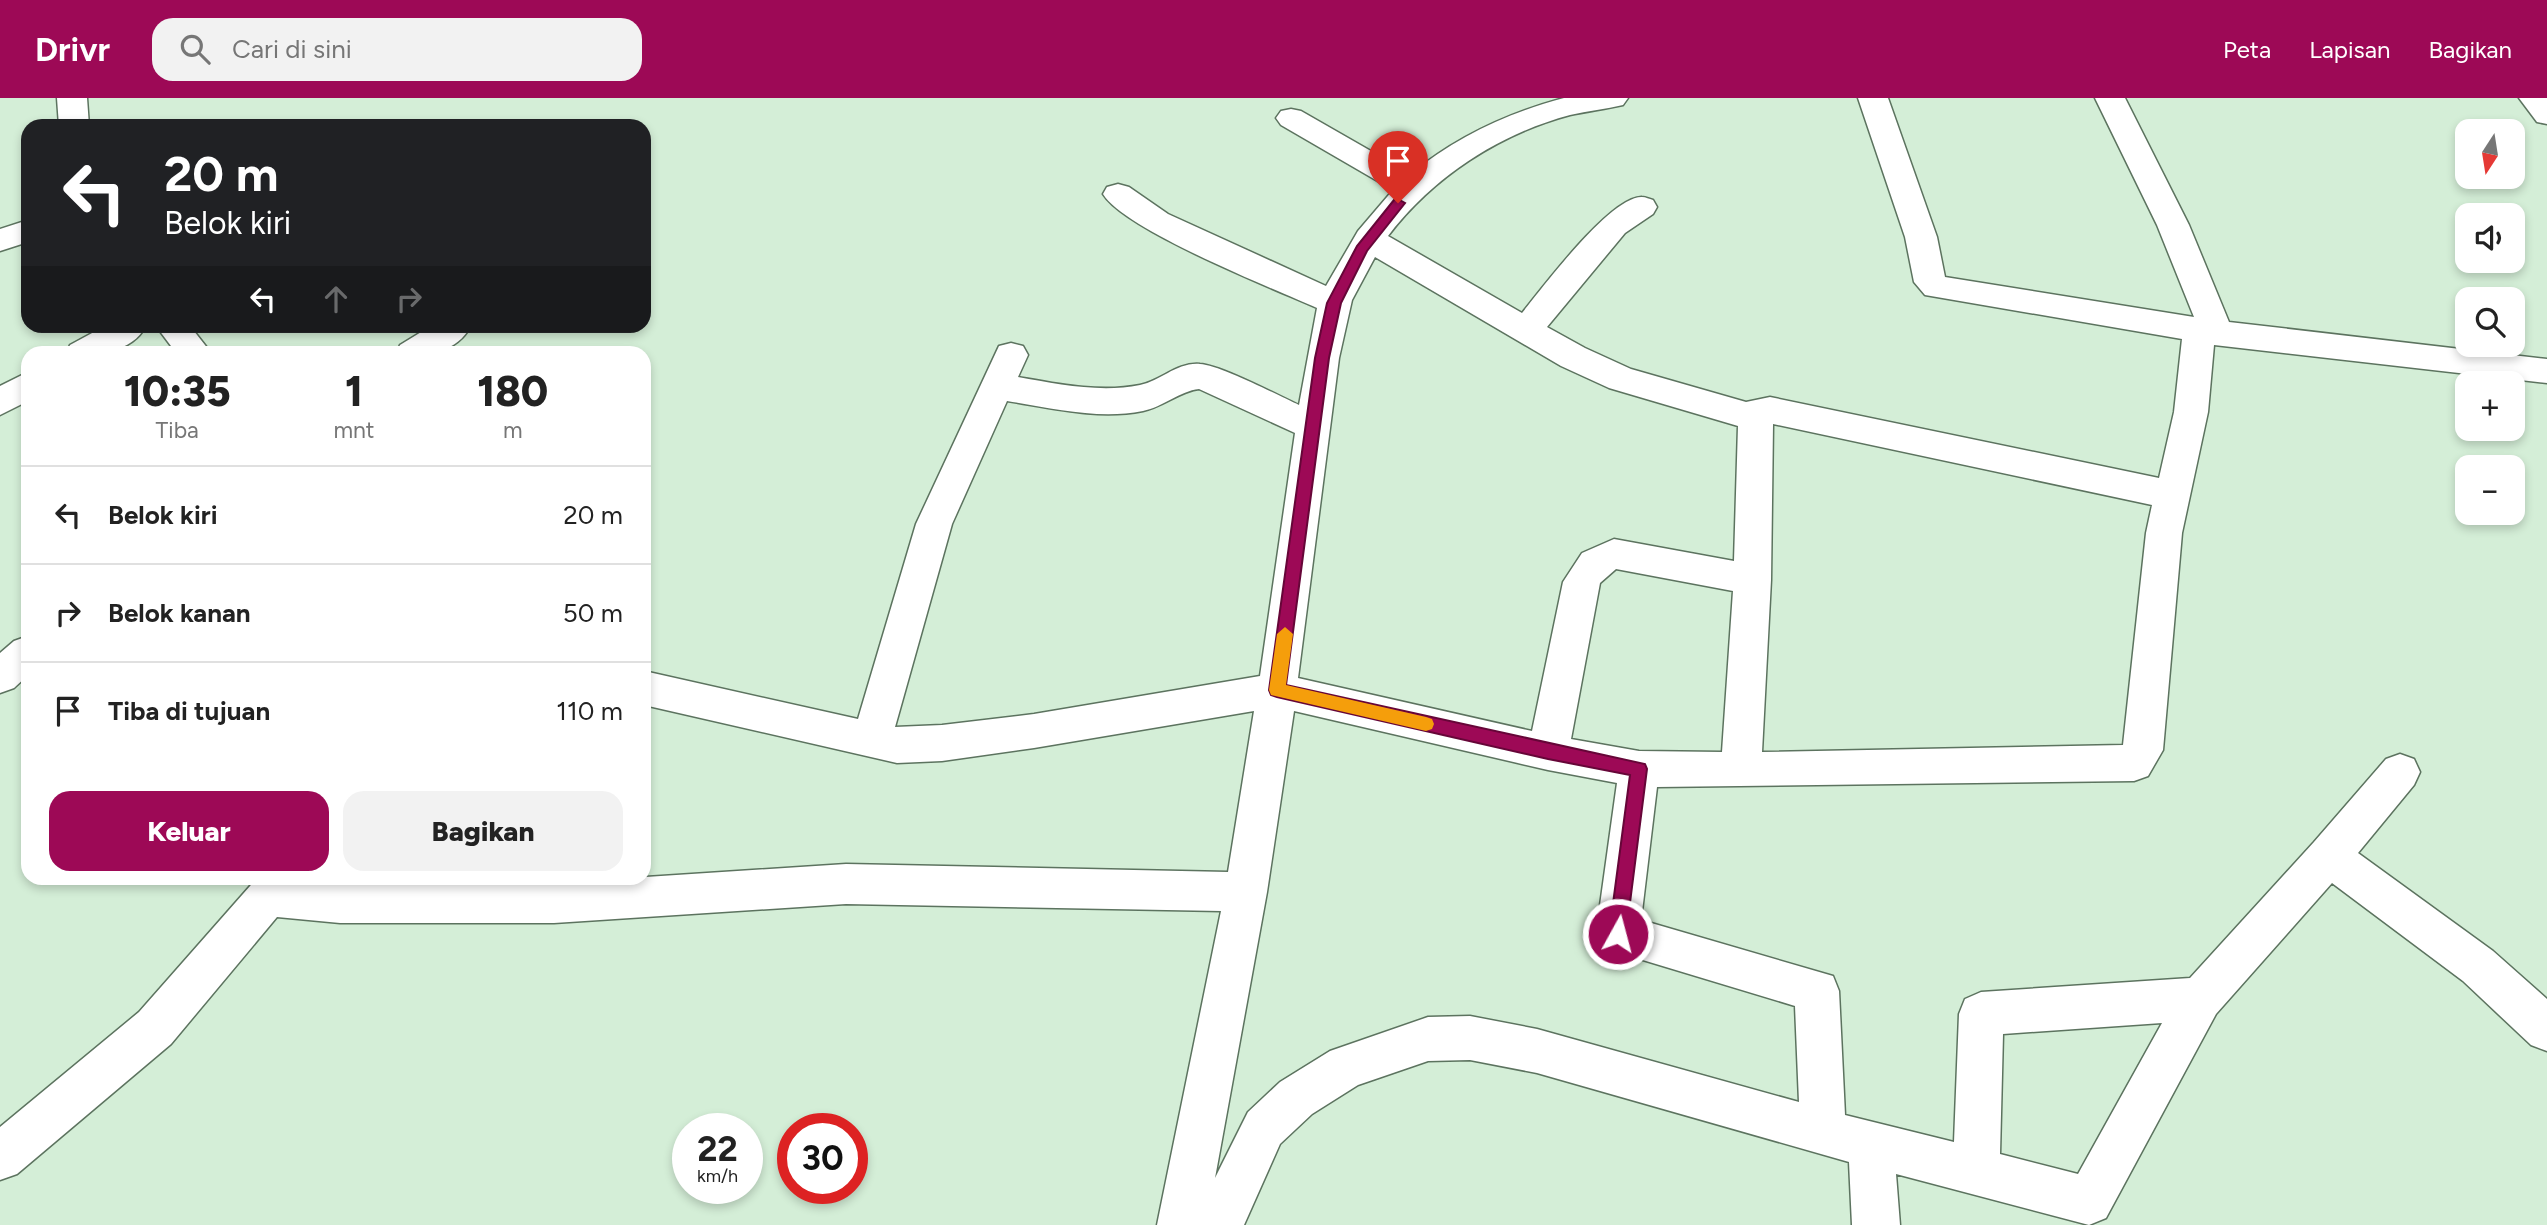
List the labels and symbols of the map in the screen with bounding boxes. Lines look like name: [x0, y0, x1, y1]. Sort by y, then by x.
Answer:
north arrow: [2455, 119, 2525, 189]
pin: [1368, 131, 1428, 203]
position arrow: [1581, 897, 1655, 971]
speed limit sign: 30: [777, 1113, 868, 1204]

